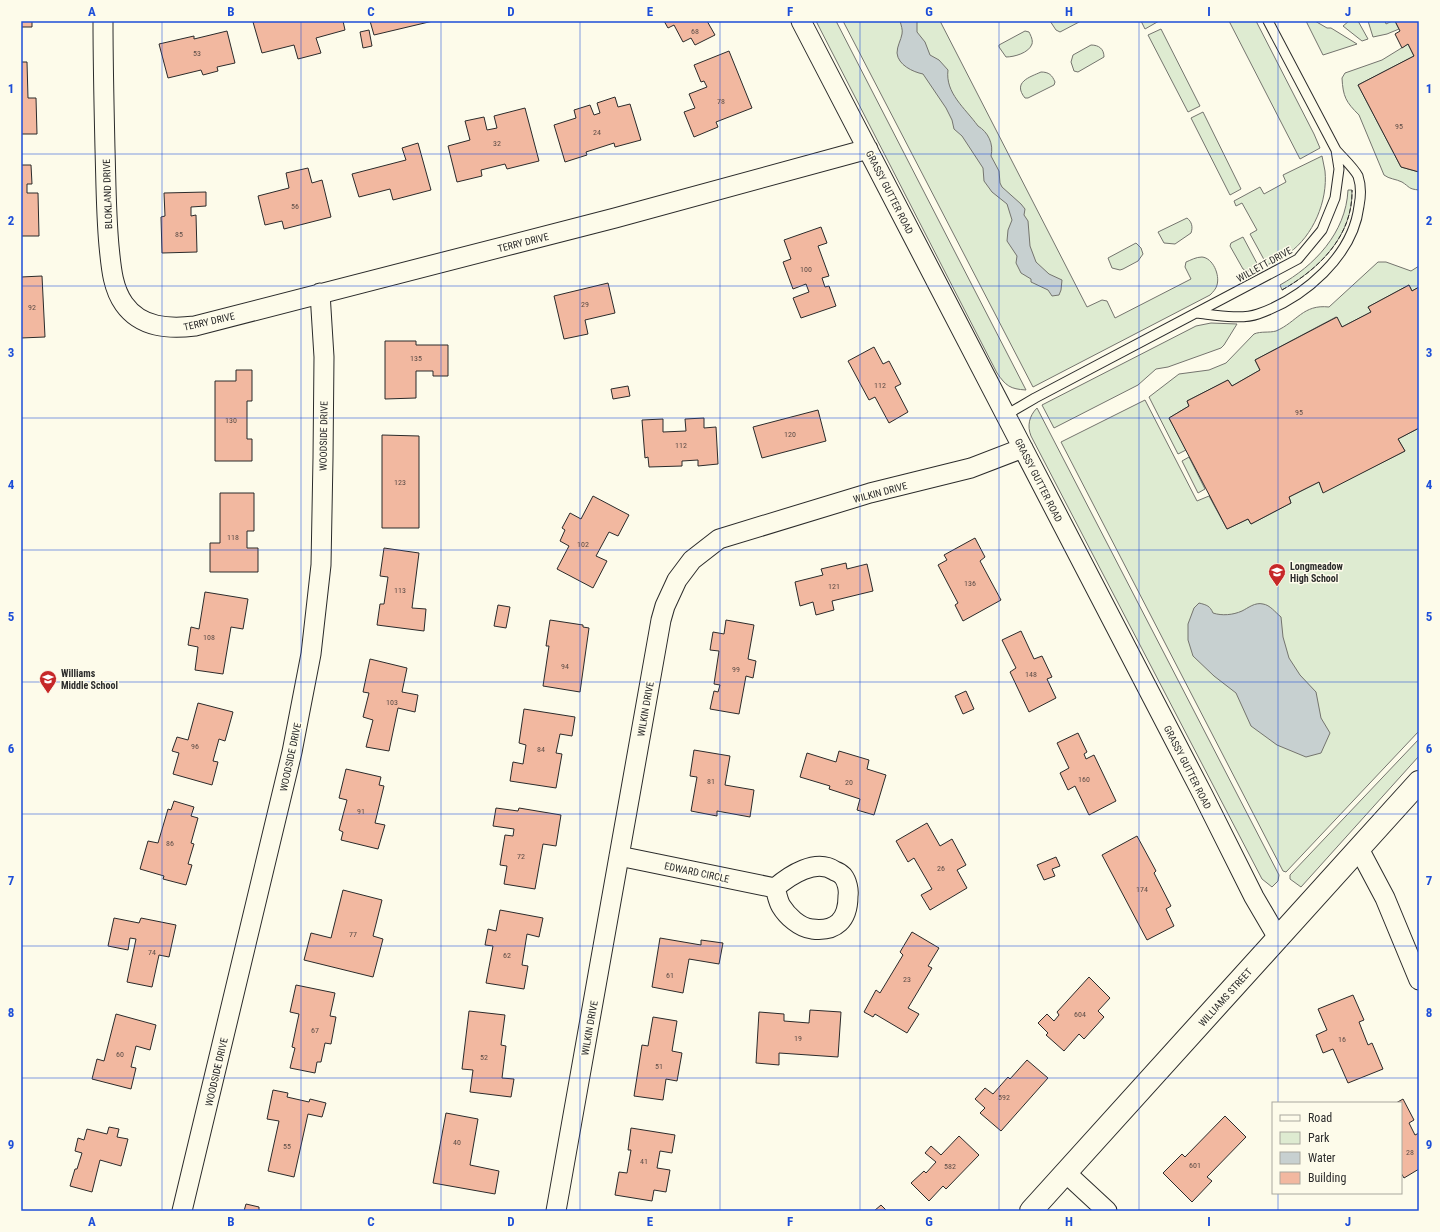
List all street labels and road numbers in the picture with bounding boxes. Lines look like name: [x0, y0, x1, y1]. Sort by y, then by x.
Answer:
street label: GRASSY GUTTER ROAD: [864, 149, 916, 236]
street label: BLOKLAND DRIVE: [101, 159, 114, 229]
street label: TERRY DRIVE: [496, 231, 550, 254]
street label: WILLETT DRIVE: [1235, 245, 1294, 284]
street label: TERRY DRIVE: [182, 310, 236, 333]
street label: WOODSIDE DRIVE: [317, 401, 330, 471]
street label: GRASSY GUTTER ROAD: [1013, 437, 1065, 524]
street label: WILKIN DRIVE: [852, 480, 908, 505]
street label: WILKIN DRIVE: [635, 681, 656, 737]
street label: WOODSIDE DRIVE: [278, 722, 303, 793]
street label: GRASSY GUTTER ROAD: [1162, 724, 1214, 811]
street label: EDWARD CIRCLE: [663, 860, 730, 885]
street label: WILLIAMS STREET: [1197, 966, 1254, 1028]
street label: WILKIN DRIVE: [579, 1000, 600, 1056]
street label: WOODSIDE DRIVE: [203, 1037, 230, 1108]

